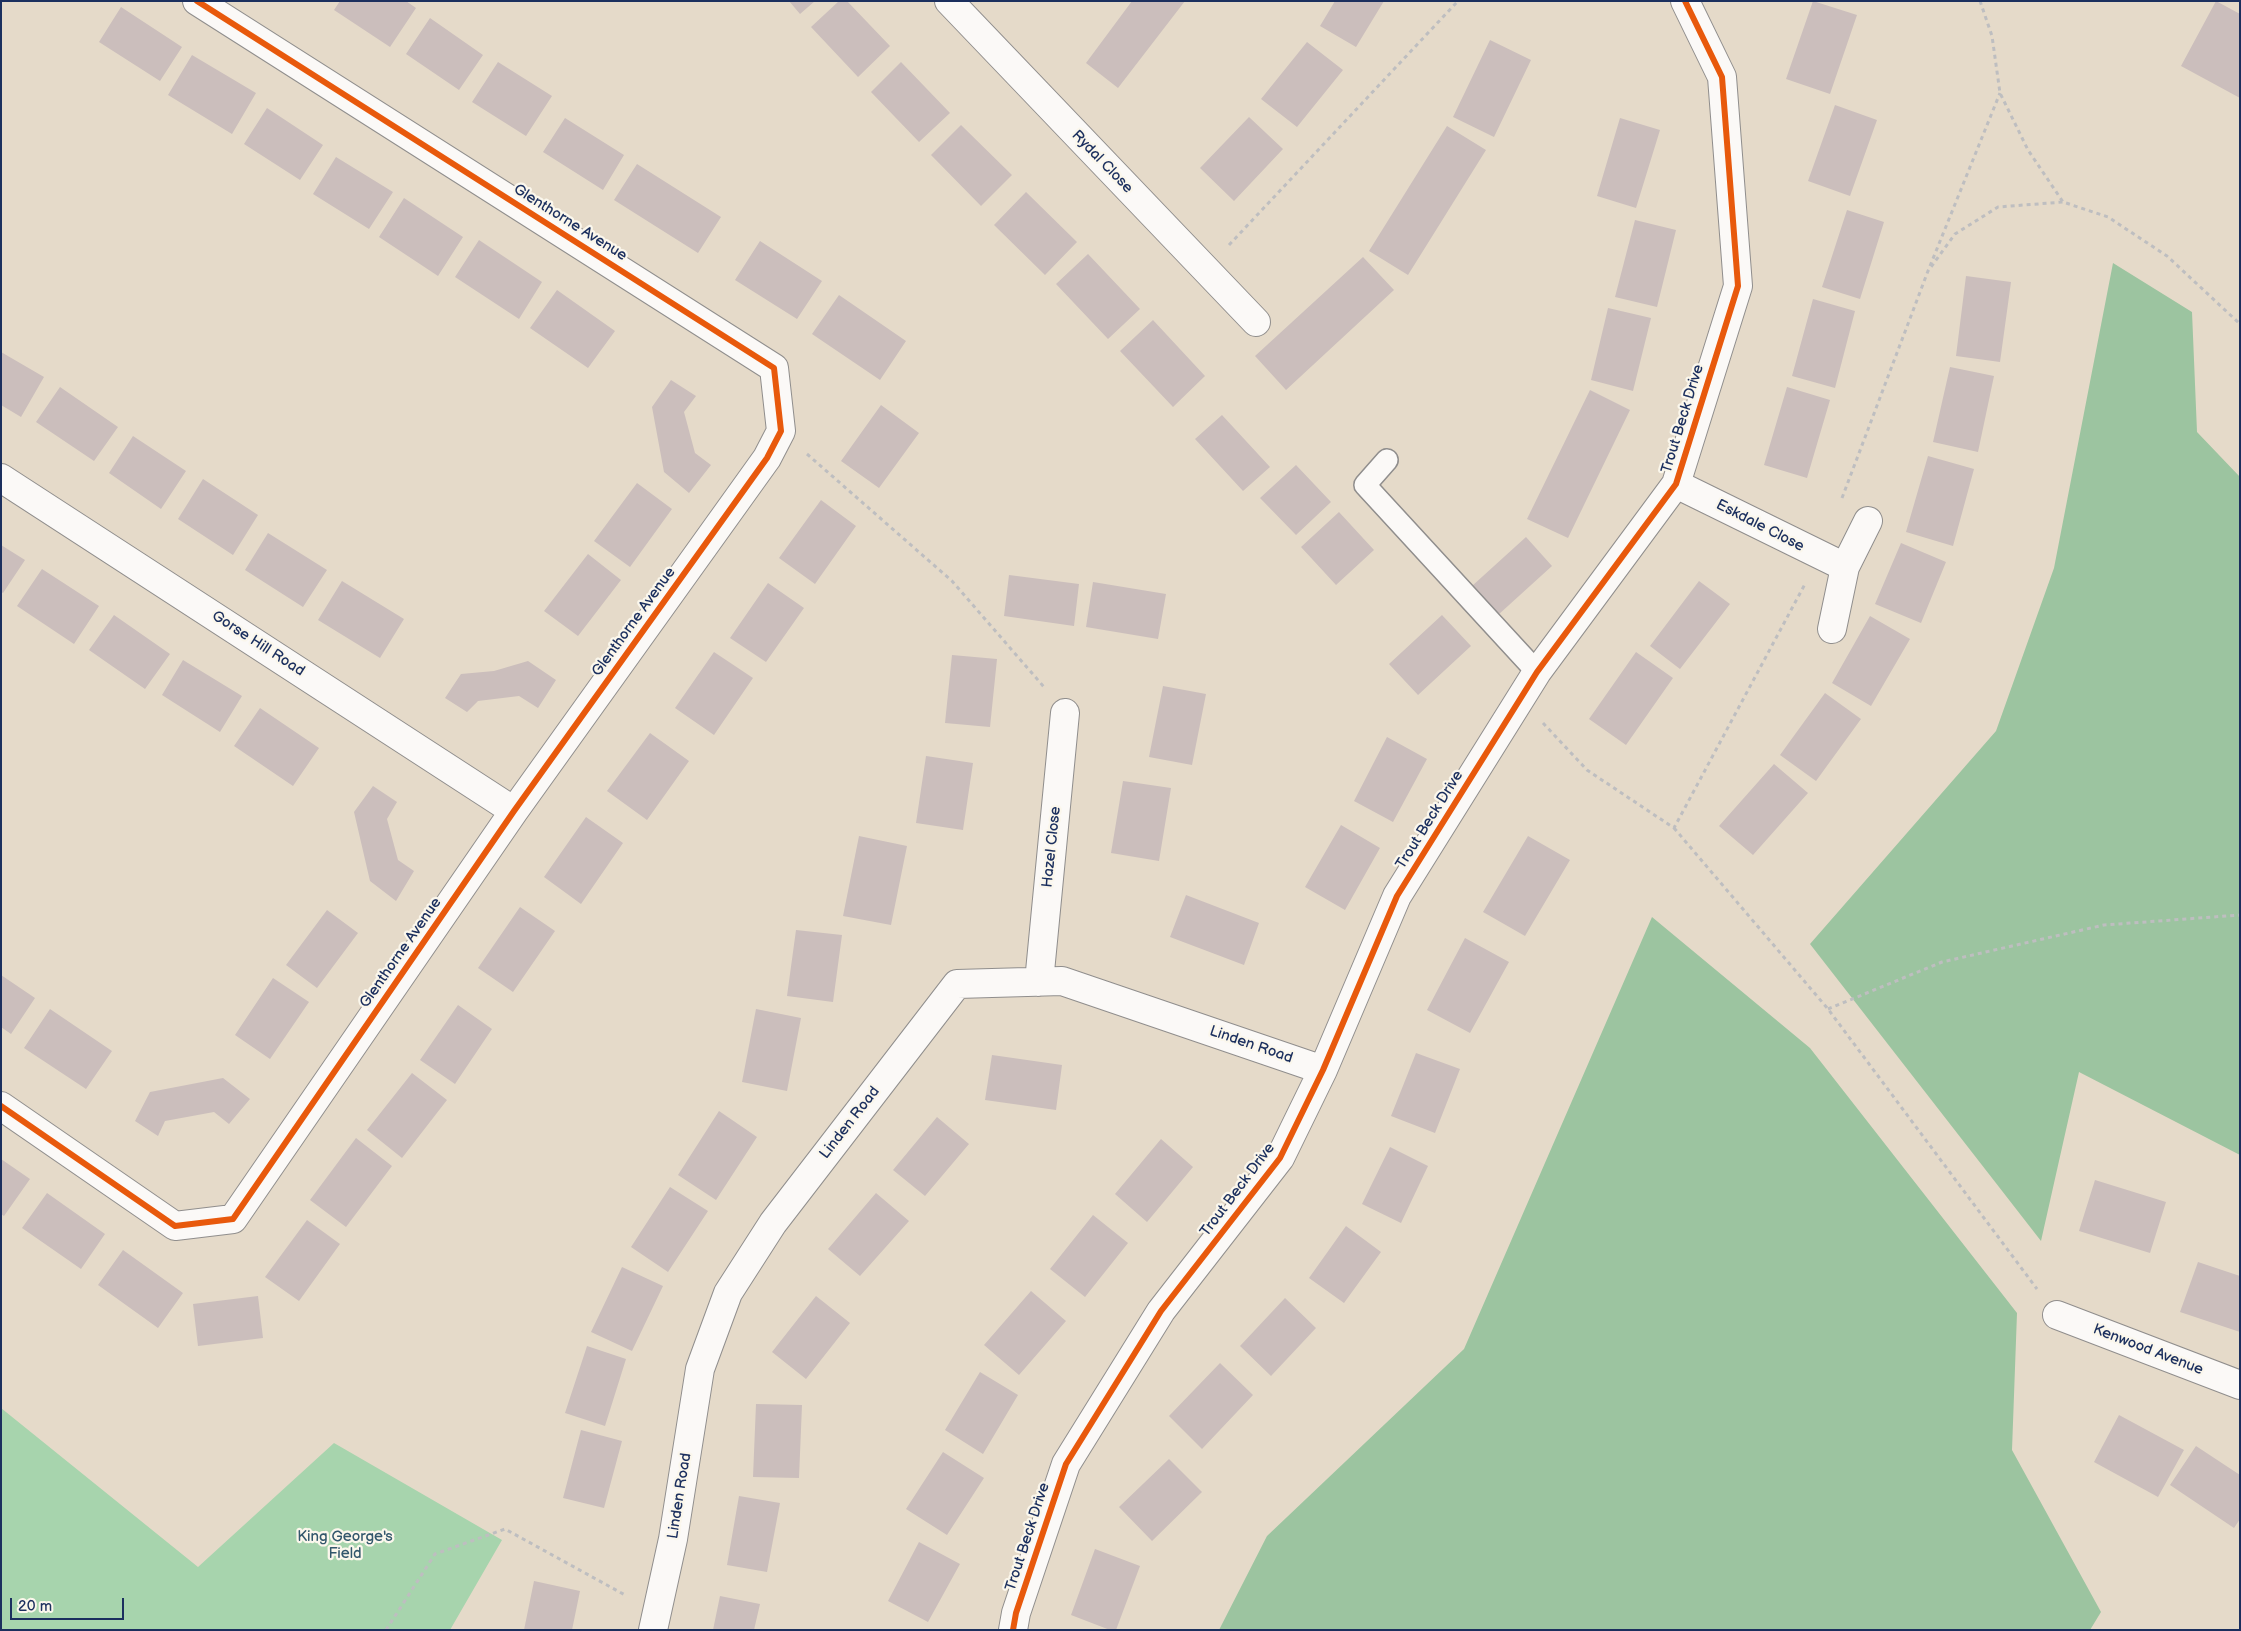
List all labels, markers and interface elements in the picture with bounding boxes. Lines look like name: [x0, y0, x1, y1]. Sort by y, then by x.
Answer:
street label: Rydal Close: [1068, 127, 1136, 197]
street label: Glenthorne Avenue: [510, 181, 630, 265]
street label: Trout Beck Drive: [1658, 363, 1708, 475]
street label: Eskdale Close: [1713, 496, 1807, 556]
street label: Glenthorne Avenue: [588, 564, 680, 680]
street label: Gorse Hill Road: [208, 607, 308, 681]
street label: Trout Beck Drive: [1393, 767, 1467, 873]
street label: Hazel Close: [1039, 806, 1065, 888]
street label: Glenthorne Avenue: [356, 894, 446, 1012]
street label: Linden Road: [1207, 1022, 1295, 1068]
street label: Linden Road: [816, 1083, 884, 1163]
street label: Trout Beck Drive: [1197, 1140, 1279, 1240]
street label: Kenwood Avenue: [2090, 1321, 2206, 1379]
street label: Linden Road: [664, 1452, 696, 1540]
street label: Trout Beck Drive: [1002, 1481, 1054, 1593]
park label: King George's Field: [297, 1528, 393, 1563]
scale bar: [12, 1588, 126, 1620]
text: 20 m: [18, 1597, 52, 1616]

